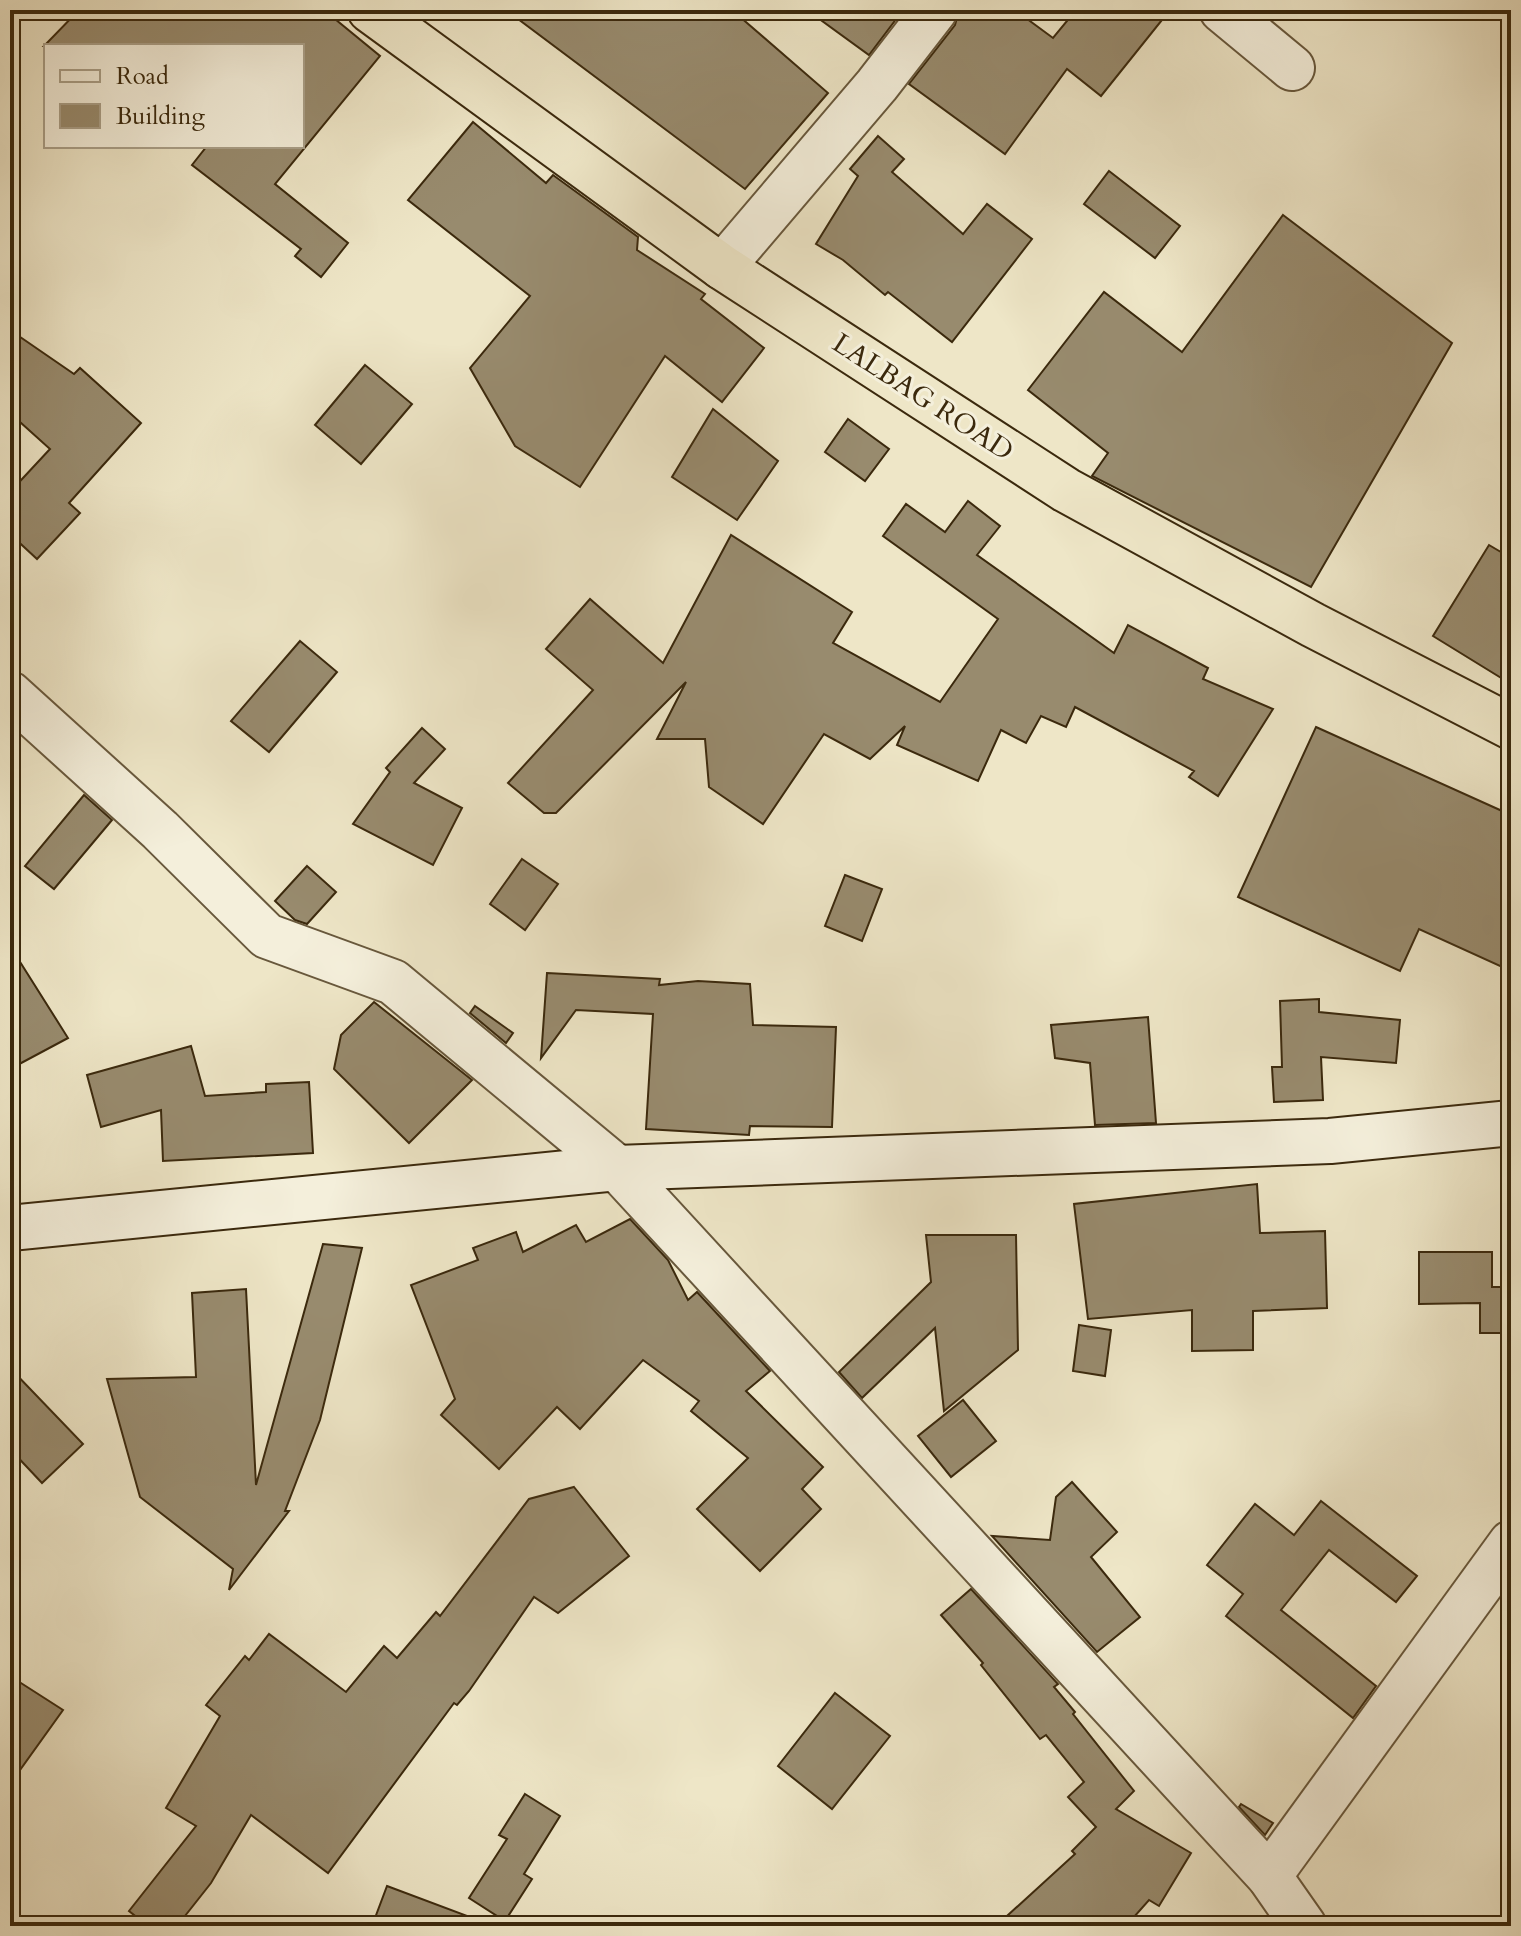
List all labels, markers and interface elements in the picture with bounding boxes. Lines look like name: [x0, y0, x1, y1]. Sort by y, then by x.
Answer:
legend: [44, 44, 304, 148]
text: Road: [116, 60, 169, 93]
text: Building: [116, 100, 206, 133]
street label: LALBAG ROAD: [825, 324, 1021, 470]

